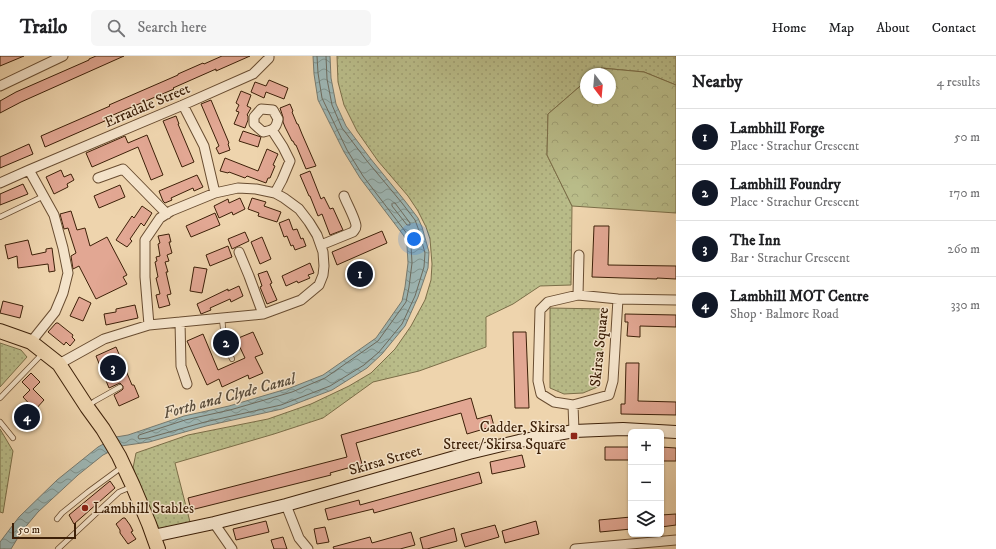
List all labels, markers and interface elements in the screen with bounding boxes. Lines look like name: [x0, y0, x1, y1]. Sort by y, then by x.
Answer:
search box: [91, 10, 371, 46]
text: Trailo: [20, 16, 67, 39]
icon: search: [105, 17, 127, 39]
text: Search here: [137, 18, 207, 37]
text: Home: [772, 19, 806, 37]
text: Map: [828, 19, 854, 37]
text: About: [876, 19, 910, 37]
text: Contact: [932, 19, 976, 37]
north arrow: [580, 68, 616, 104]
text: Nearby: [692, 71, 742, 93]
text: 4 results: [937, 74, 980, 90]
street label: Erradale Street: [101, 79, 193, 132]
text: Lambhill Forge: [730, 119, 824, 138]
text: 1: [703, 129, 707, 145]
text: 50 m: [954, 129, 980, 145]
text: Place · Strachur Crescent: [730, 138, 859, 154]
text: Lambhill Foundry: [730, 175, 841, 194]
text: 2: [702, 185, 708, 201]
text: 170 m: [949, 185, 980, 201]
text: Place · Strachur Crescent: [730, 194, 859, 210]
your location: [404, 229, 424, 249]
text: The Inn: [730, 231, 780, 250]
text: 3: [703, 241, 707, 257]
text: 260 m: [947, 241, 980, 257]
text: Bar · Strachur Crescent: [730, 250, 850, 266]
pin: 1: [347, 259, 373, 289]
text: Lambhill MOT Centre: [730, 287, 869, 306]
text: 4: [701, 297, 709, 313]
text: 330 m: [951, 297, 980, 313]
street label: Skirsa Square: [586, 306, 613, 388]
text: Shop · Balmore Road: [730, 306, 839, 322]
pin: 2: [213, 328, 239, 358]
pin: 3: [100, 353, 126, 383]
water label: Forth and Clyde Canal: [161, 368, 299, 423]
pin: 4: [14, 402, 40, 432]
place label: Cadder, Skirsa Street/ Skirsa Square: [443, 418, 567, 454]
map controls: [628, 429, 664, 537]
button: +: [628, 429, 664, 465]
marker: Cadder, Skirsa Street/ Skirsa Square: [569, 431, 579, 441]
street label: Skirsa Street: [347, 441, 424, 480]
button: −: [628, 465, 664, 501]
place label: Lambhill Stables: [93, 499, 194, 518]
button: layers: [628, 501, 664, 537]
marker: Lambhill Stables: [80, 503, 90, 513]
scale bar: [12, 521, 76, 540]
text: 50 m: [18, 523, 40, 537]

